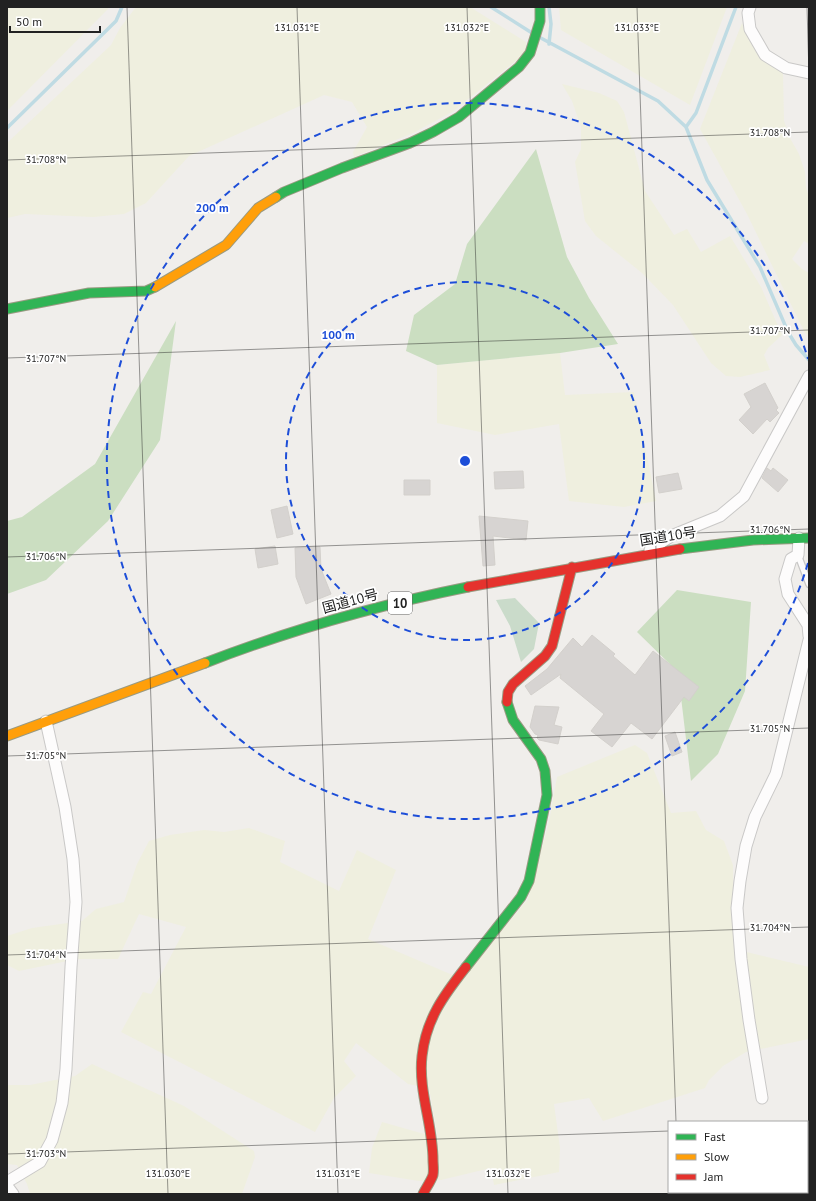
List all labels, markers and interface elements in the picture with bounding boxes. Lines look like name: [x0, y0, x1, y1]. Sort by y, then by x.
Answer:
scale bar: [10, 8, 100, 34]
text: 50 m: [16, 14, 42, 29]
text: 131.031°E: [275, 21, 319, 34]
text: 131.032°E: [445, 21, 489, 34]
text: 131.033°E: [615, 21, 659, 34]
text: 31.708°N: [750, 126, 790, 139]
text: 31.708°N: [26, 153, 66, 166]
text: 200 m: [195, 200, 229, 215]
text: 31.707°N: [750, 324, 790, 337]
text: 100 m: [321, 327, 355, 342]
text: 31.707°N: [26, 352, 66, 365]
centre of rings: [458, 454, 472, 468]
street label: 国道10号: [638, 523, 698, 549]
text: 31.706°N: [750, 523, 790, 536]
text: 31.706°N: [26, 550, 66, 563]
street label: 国道10号: [320, 585, 380, 617]
road number: 10: [388, 592, 412, 614]
text: 31.705°N: [750, 722, 790, 735]
text: 31.705°N: [26, 749, 66, 762]
text: 31.704°N: [750, 921, 790, 934]
text: 31.704°N: [26, 948, 66, 961]
legend: [668, 1121, 808, 1193]
text: Fast: [704, 1129, 725, 1144]
text: 31.703°N: [26, 1147, 66, 1160]
text: Slow: [704, 1149, 729, 1164]
text: 131.030°E: [146, 1167, 190, 1180]
text: 131.031°E: [316, 1167, 360, 1180]
text: 131.032°E: [486, 1167, 530, 1180]
text: Jam: [703, 1169, 723, 1184]

